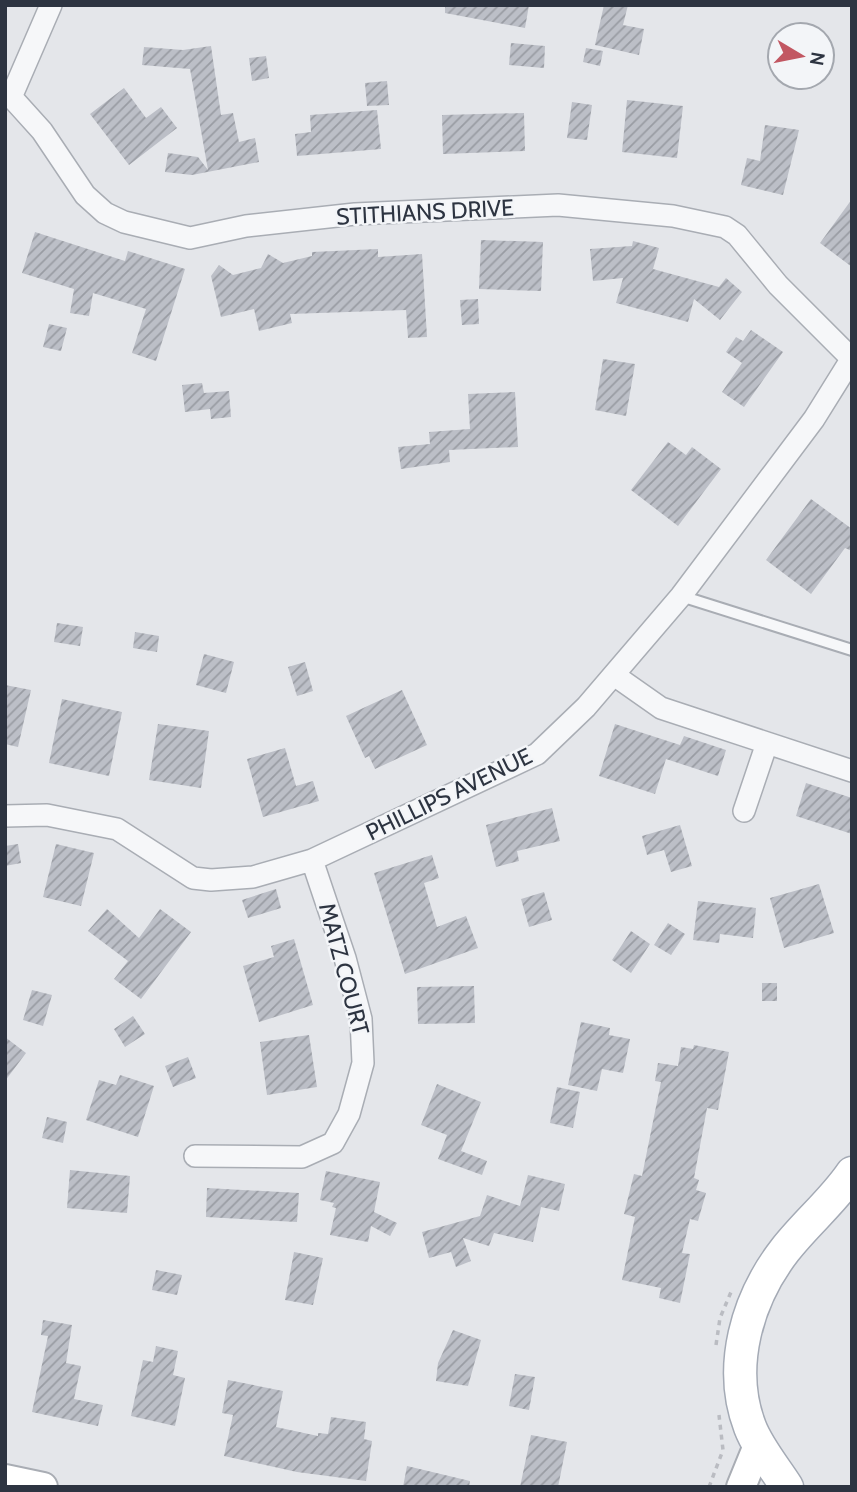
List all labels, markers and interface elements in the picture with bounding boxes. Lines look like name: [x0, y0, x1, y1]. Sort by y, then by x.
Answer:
north arrow: [766, 21, 836, 91]
text: N: [805, 50, 830, 67]
street label: STITHIANS DRIVE: [335, 193, 515, 231]
street label: PHILLIPS AVENUE: [361, 742, 537, 846]
street label: MATZ COURT: [313, 900, 375, 1038]

